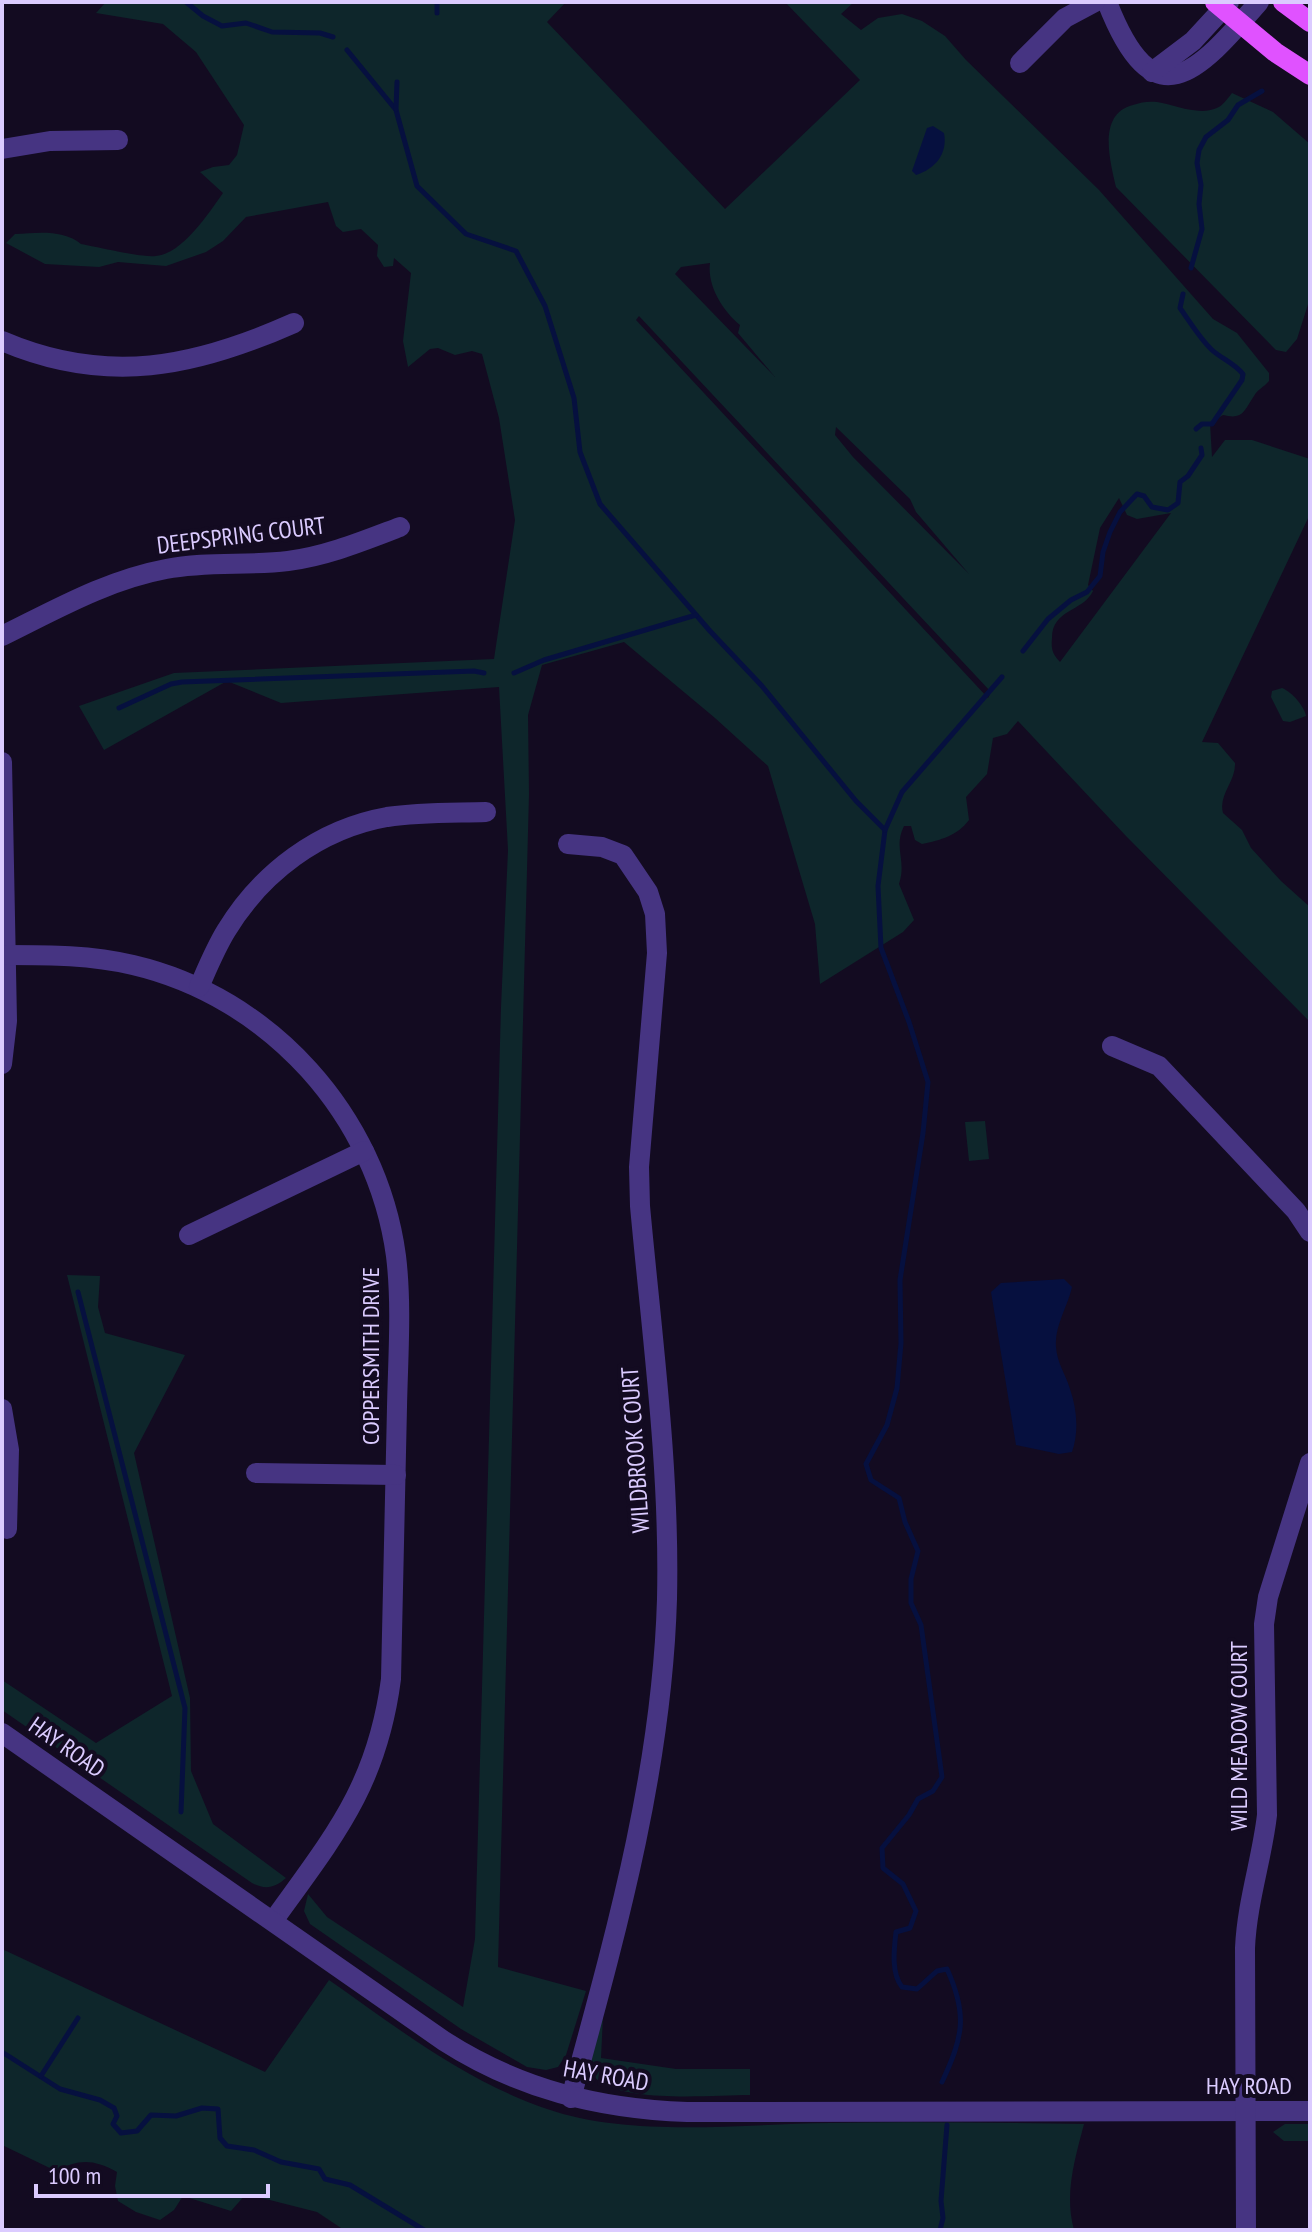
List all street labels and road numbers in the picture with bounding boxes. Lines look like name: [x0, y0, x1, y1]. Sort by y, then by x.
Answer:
street label: DEEPSPRING COURT: [155, 509, 327, 561]
street label: COPPERSMITH DRIVE: [355, 1267, 386, 1445]
street label: WILDBROOK COURT: [614, 1366, 656, 1534]
street label: WILD MEADOW COURT: [1223, 1641, 1254, 1831]
street label: HAY ROAD: [23, 1710, 111, 1784]
street label: HAY ROAD: [561, 2052, 651, 2098]
street label: HAY ROAD: [1206, 2070, 1292, 2101]

